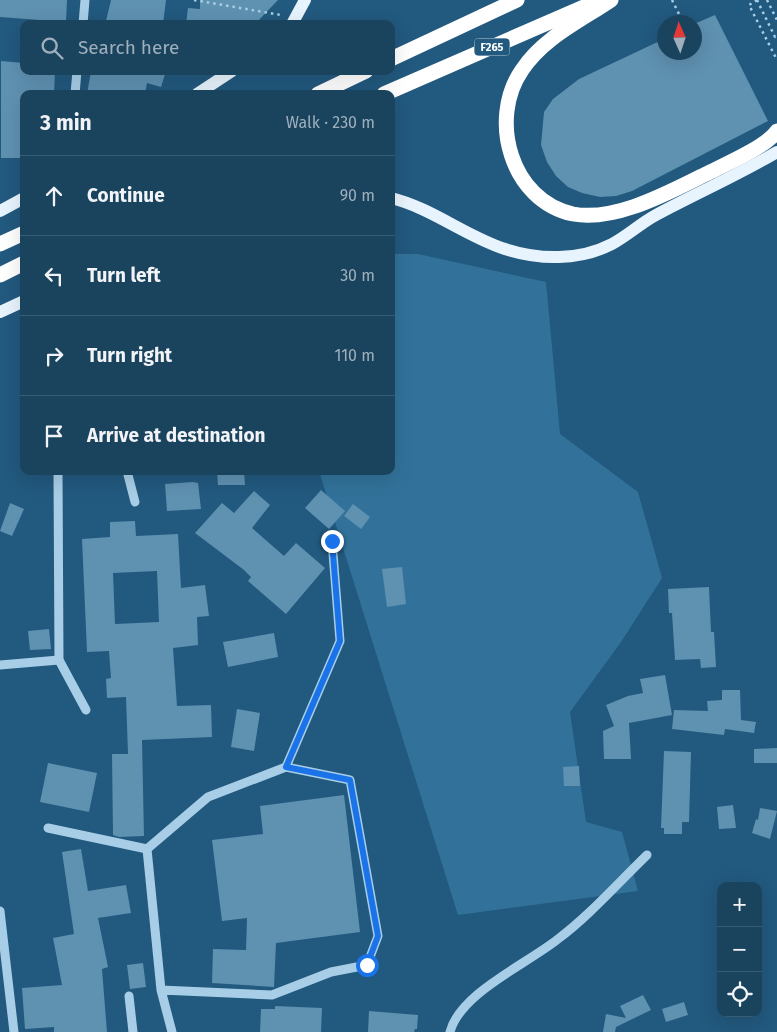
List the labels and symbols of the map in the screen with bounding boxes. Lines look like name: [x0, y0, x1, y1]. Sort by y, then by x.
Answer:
north arrow: [657, 15, 702, 60]
road number: F265: [474, 38, 510, 56]
route end: [321, 530, 344, 553]
route start: [356, 954, 379, 977]

